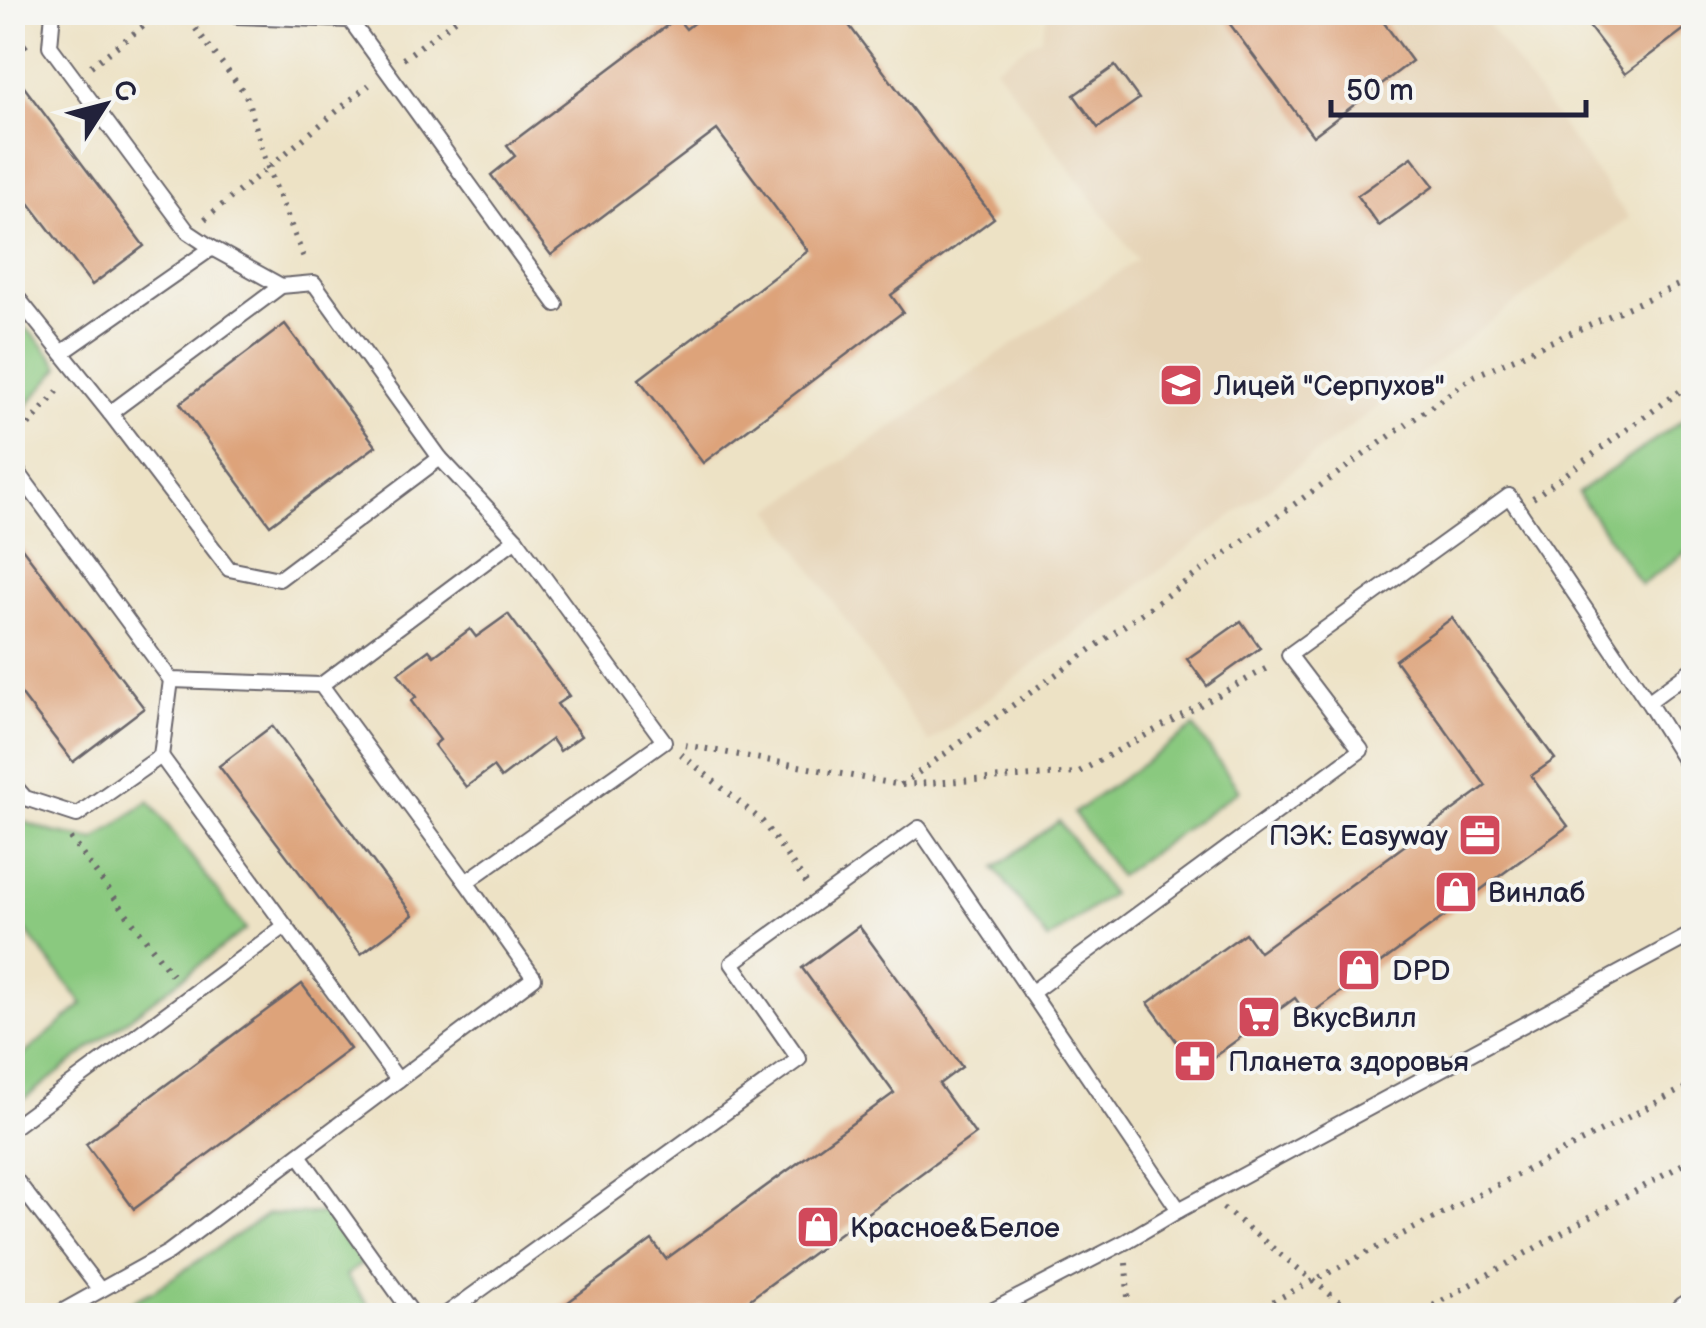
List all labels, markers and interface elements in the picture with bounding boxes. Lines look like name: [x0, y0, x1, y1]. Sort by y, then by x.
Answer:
north arrow: [55, 55, 155, 155]
scale bar: [1331, 55, 1586, 117]
text: 50 m: [1346, 73, 1414, 109]
text: С: [105, 74, 143, 109]
school or university icon: Лицей "Серпухов": [1158, 362, 1204, 408]
place label: Лицей "Серпухов": [1213, 370, 1445, 403]
office icon: ПЭК: Easyway: [1457, 812, 1503, 858]
place label: ПЭК: Easyway: [1269, 820, 1448, 853]
shop icon: Винлаб: [1433, 869, 1479, 915]
place label: Винлаб: [1488, 877, 1585, 910]
shop icon: DPD: [1336, 947, 1382, 993]
place label: DPD: [1392, 955, 1450, 988]
supermarket icon: ВкусВилл: [1236, 994, 1282, 1040]
place label: ВкусВилл: [1292, 1002, 1417, 1035]
pharmacy icon: Планета здоровья: [1172, 1038, 1218, 1084]
place label: Планета здоровья: [1228, 1046, 1469, 1079]
shop icon: Красное&Белое: [795, 1204, 841, 1250]
place label: Красное&Белое: [850, 1212, 1060, 1245]

